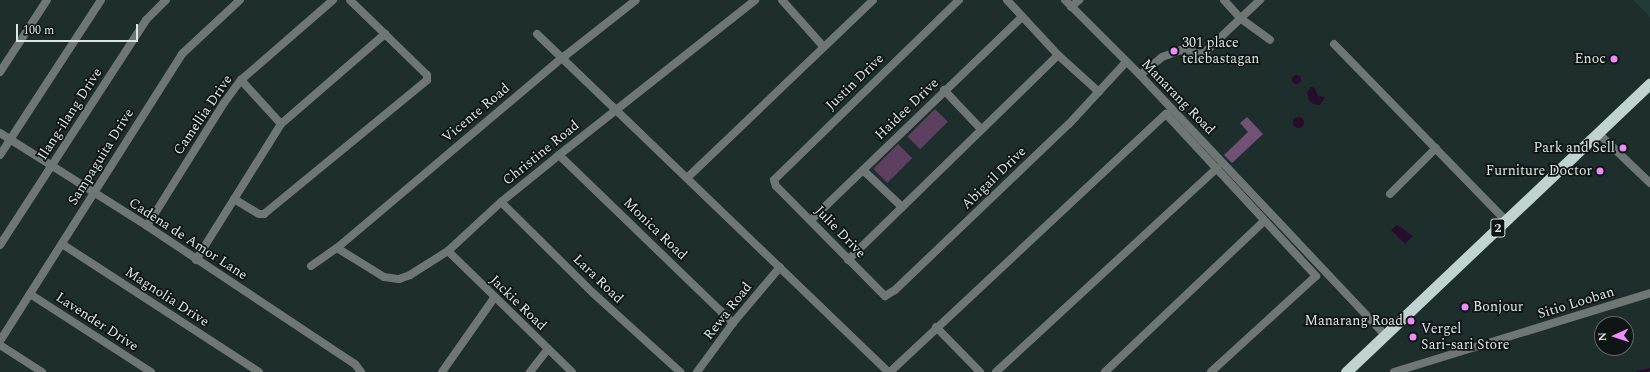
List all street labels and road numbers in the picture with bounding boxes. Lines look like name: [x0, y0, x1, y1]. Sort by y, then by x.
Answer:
street label: Justin Drive: [822, 50, 888, 114]
street label: Manarang Road: [1138, 56, 1218, 138]
street label: Ilang-ilang Drive: [34, 65, 106, 163]
street label: Camellia Drive: [170, 72, 236, 158]
street label: Haidee Drive: [872, 75, 942, 143]
street label: Vicente Road: [439, 80, 513, 146]
street label: Sampaguita Drive: [65, 106, 137, 208]
street label: Christine Road: [499, 117, 583, 189]
street label: Abigail Drive: [958, 143, 1030, 213]
street label: Cadena de Amor Lane: [126, 194, 250, 284]
street label: Monica Road: [620, 194, 690, 264]
street label: Julie Drive: [811, 202, 869, 262]
road number: 2: [1490, 217, 1506, 239]
street label: Lara Road: [569, 251, 627, 307]
street label: Magnolia Drive: [122, 264, 212, 330]
street label: Jackie Road: [486, 272, 550, 334]
street label: Rewa Road: [700, 279, 756, 343]
street label: Sitio Looban: [1536, 283, 1616, 323]
street label: Lavender Drive: [52, 289, 142, 355]

